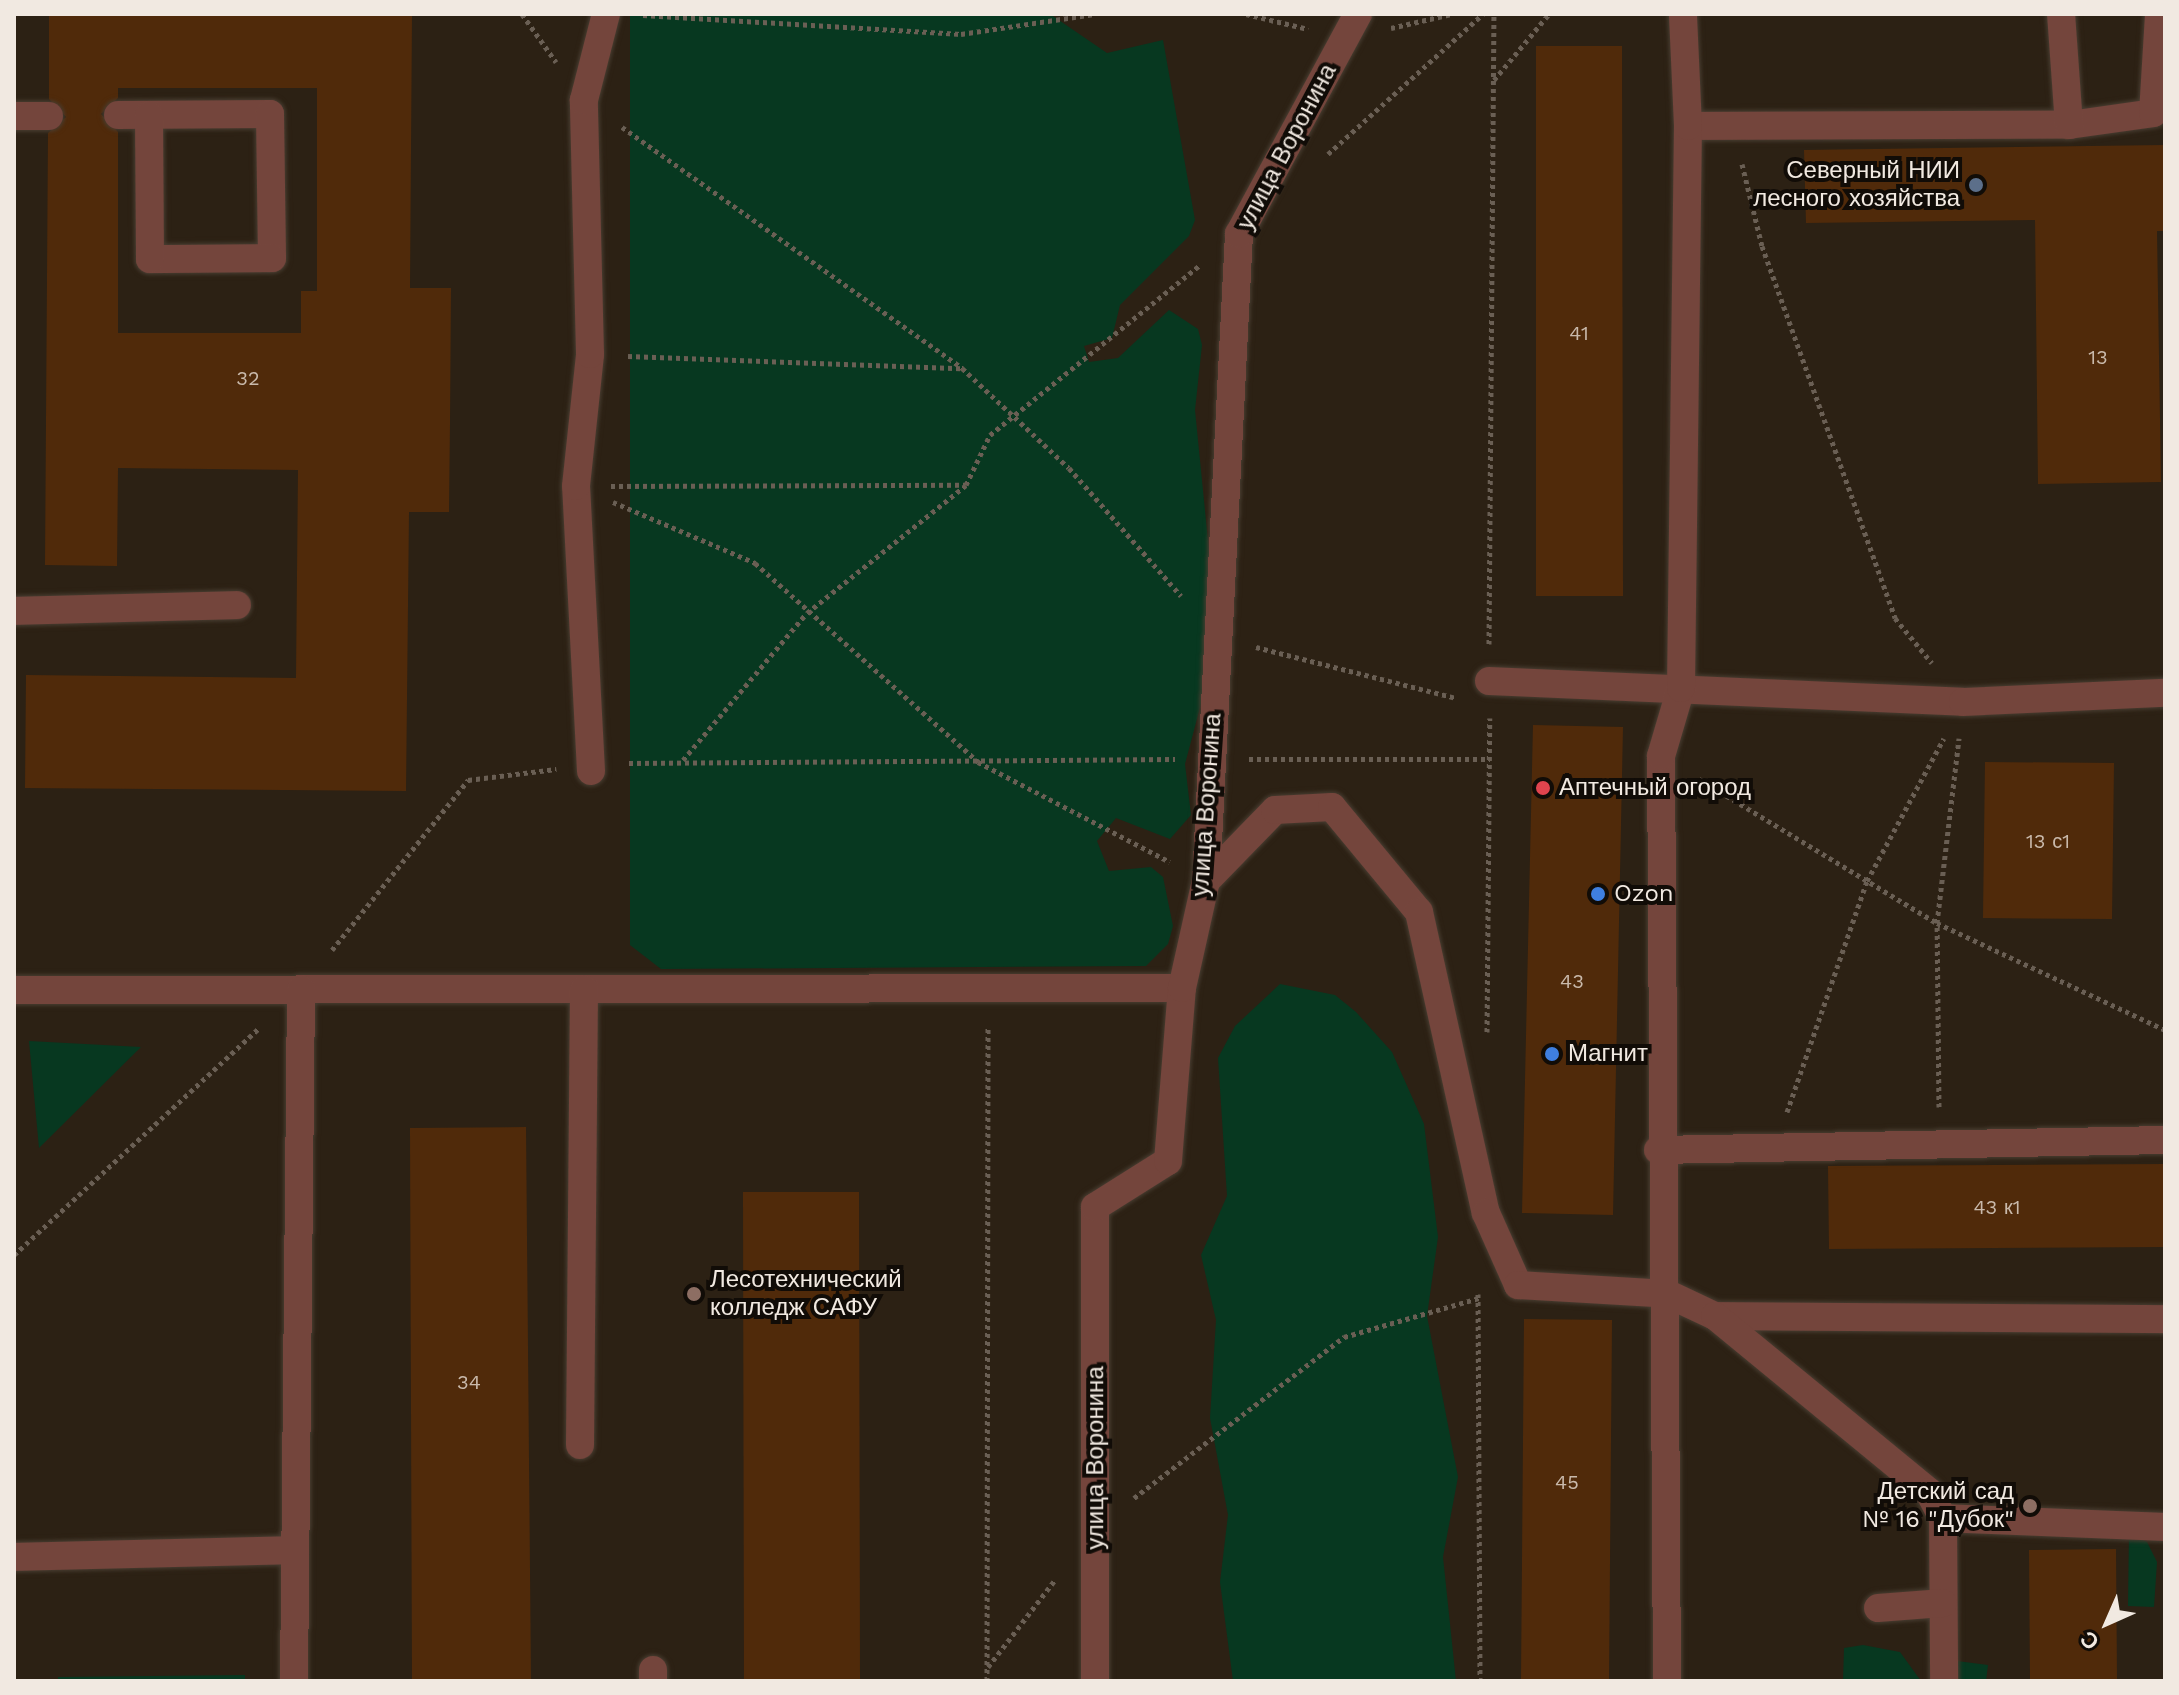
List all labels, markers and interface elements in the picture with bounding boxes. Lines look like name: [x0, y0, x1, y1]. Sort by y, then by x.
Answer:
street label: улица Воронина: [1231, 59, 1343, 235]
place label: Северный НИИ лесного хозяйства: [1753, 157, 1960, 213]
marker: Северный НИИ лесного хозяйства: [1967, 176, 1985, 194]
house number: 41: [1569, 321, 1589, 345]
house number: 13: [2088, 345, 2108, 369]
house number: 32: [236, 366, 260, 390]
street label: улица Воронина: [1186, 712, 1228, 898]
place label: Аптечный огород: [1559, 774, 1751, 802]
marker: Аптечный огород: [1534, 779, 1552, 797]
house number: 13 с1: [2026, 829, 2070, 853]
place label: Ozon: [1614, 880, 1674, 908]
marker: Ozon: [1589, 885, 1607, 903]
house number: 43: [1560, 969, 1584, 993]
place label: Магнит: [1568, 1040, 1648, 1068]
marker: Магнит: [1543, 1045, 1561, 1063]
house number: 43 к1: [1973, 1195, 2021, 1219]
place label: Лесотехнический колледж САФУ: [710, 1266, 902, 1322]
marker: Лесотехнический колледж САФУ: [685, 1285, 703, 1303]
street label: улица Воронина: [1082, 1366, 1110, 1550]
house number: 34: [457, 1370, 481, 1394]
house number: 45: [1555, 1470, 1579, 1494]
place label: Детский сад № 16 "Дубок": [1861, 1478, 2014, 1534]
marker: Детский сад № 16 "Дубок": [2021, 1497, 2039, 1515]
north arrow: [2067, 1583, 2147, 1663]
text: С: [2075, 1626, 2104, 1655]

